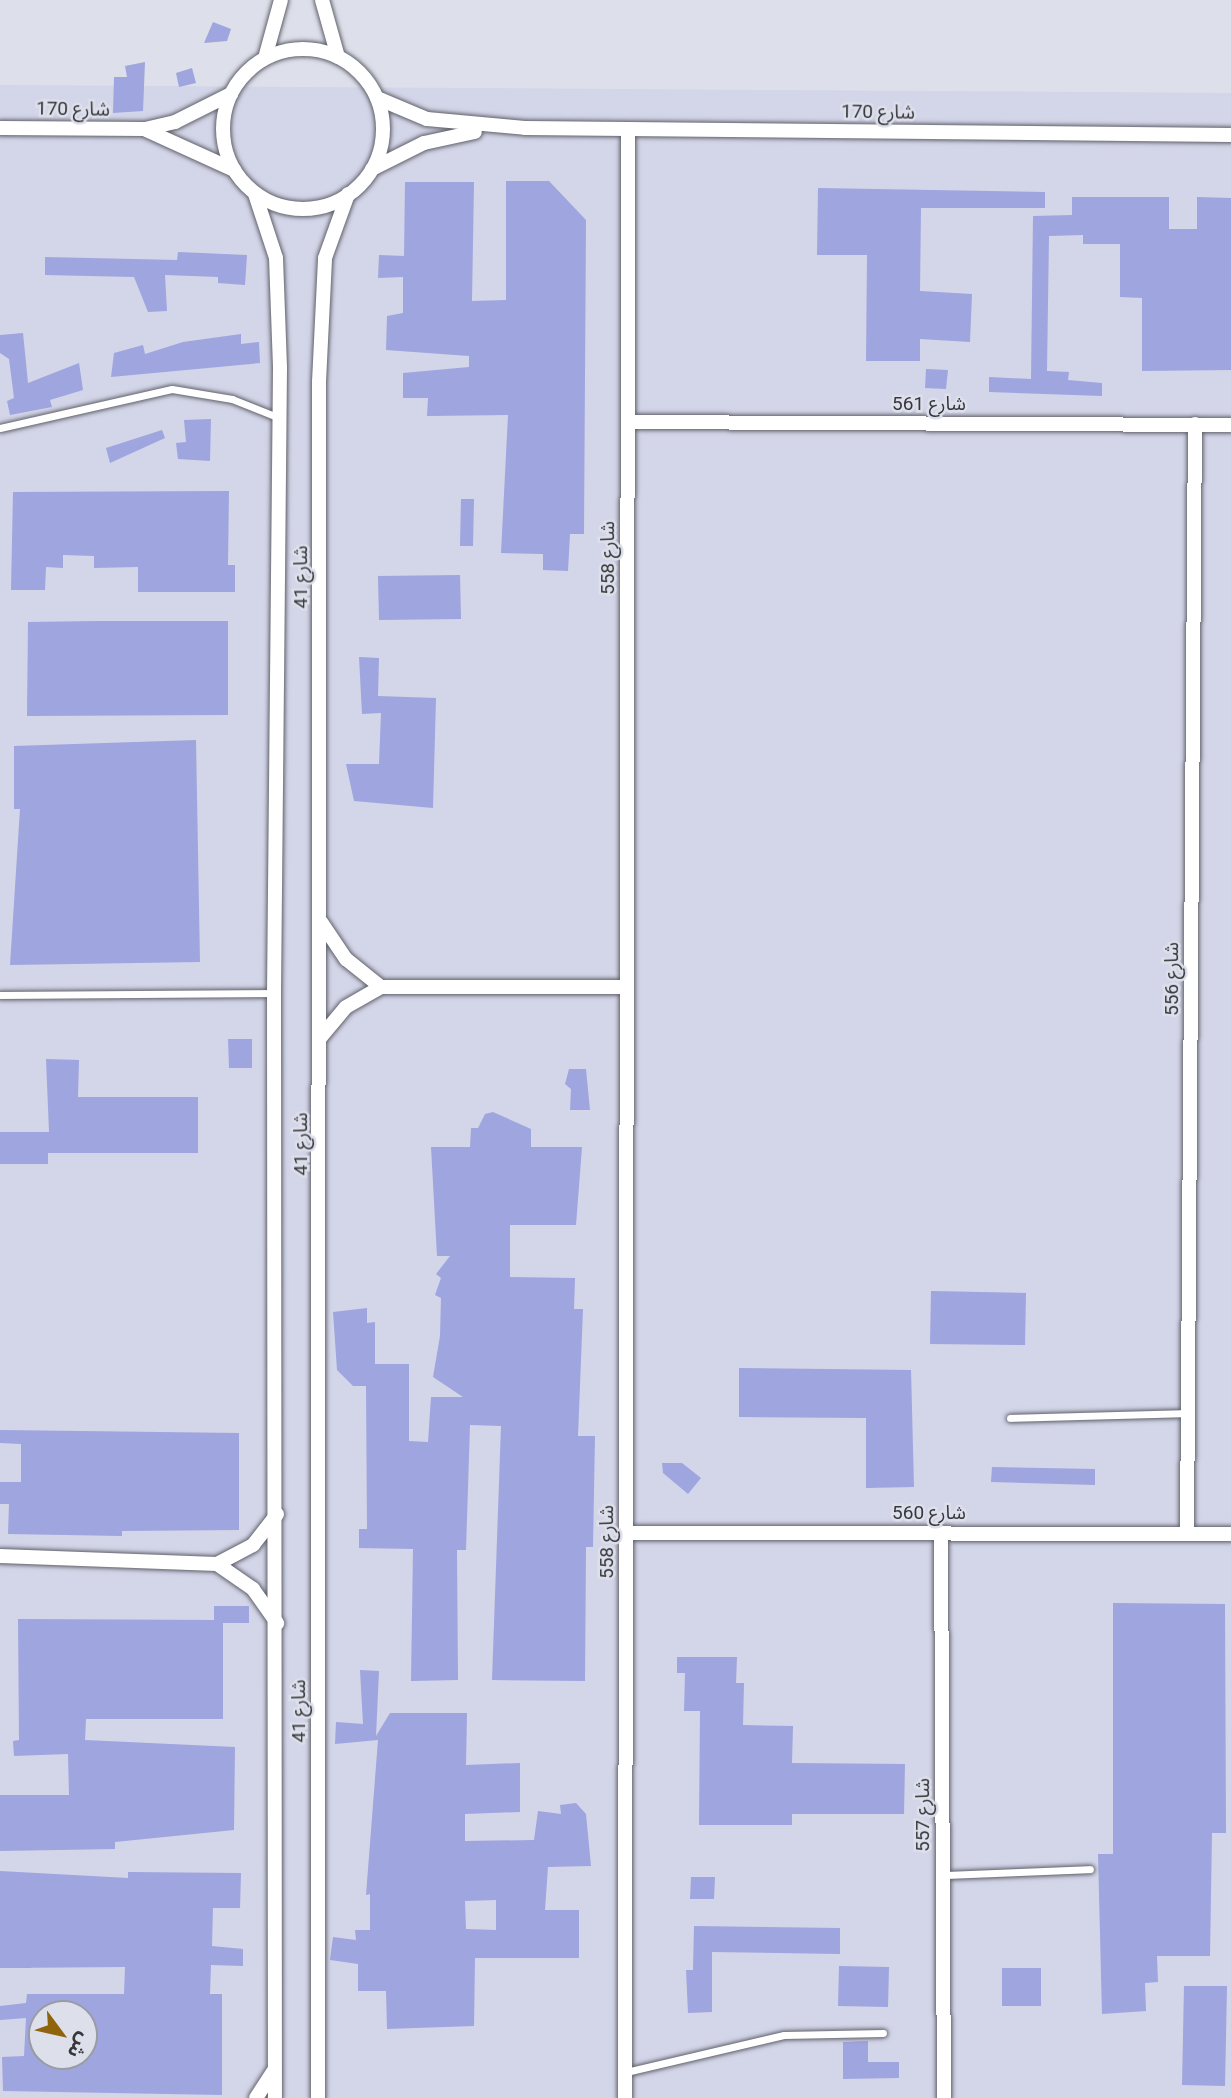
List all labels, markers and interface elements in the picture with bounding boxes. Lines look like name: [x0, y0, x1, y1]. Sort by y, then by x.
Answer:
street label: شارع 170: [36, 97, 110, 121]
street label: شارع 170: [841, 100, 915, 124]
street label: شارع 561: [892, 393, 966, 415]
street label: شارع 558: [597, 521, 619, 595]
street label: شارع 41: [290, 545, 312, 609]
street label: شارع 556: [1161, 942, 1183, 1016]
street label: شارع 41: [290, 1112, 312, 1176]
street label: شارع 560: [892, 1502, 966, 1524]
street label: شارع 558: [596, 1505, 618, 1579]
street label: شارع 41: [288, 1679, 310, 1743]
street label: شارع 557: [912, 1778, 934, 1852]
north arrow: [28, 2000, 98, 2070]
text: ش: [63, 2028, 96, 2063]

